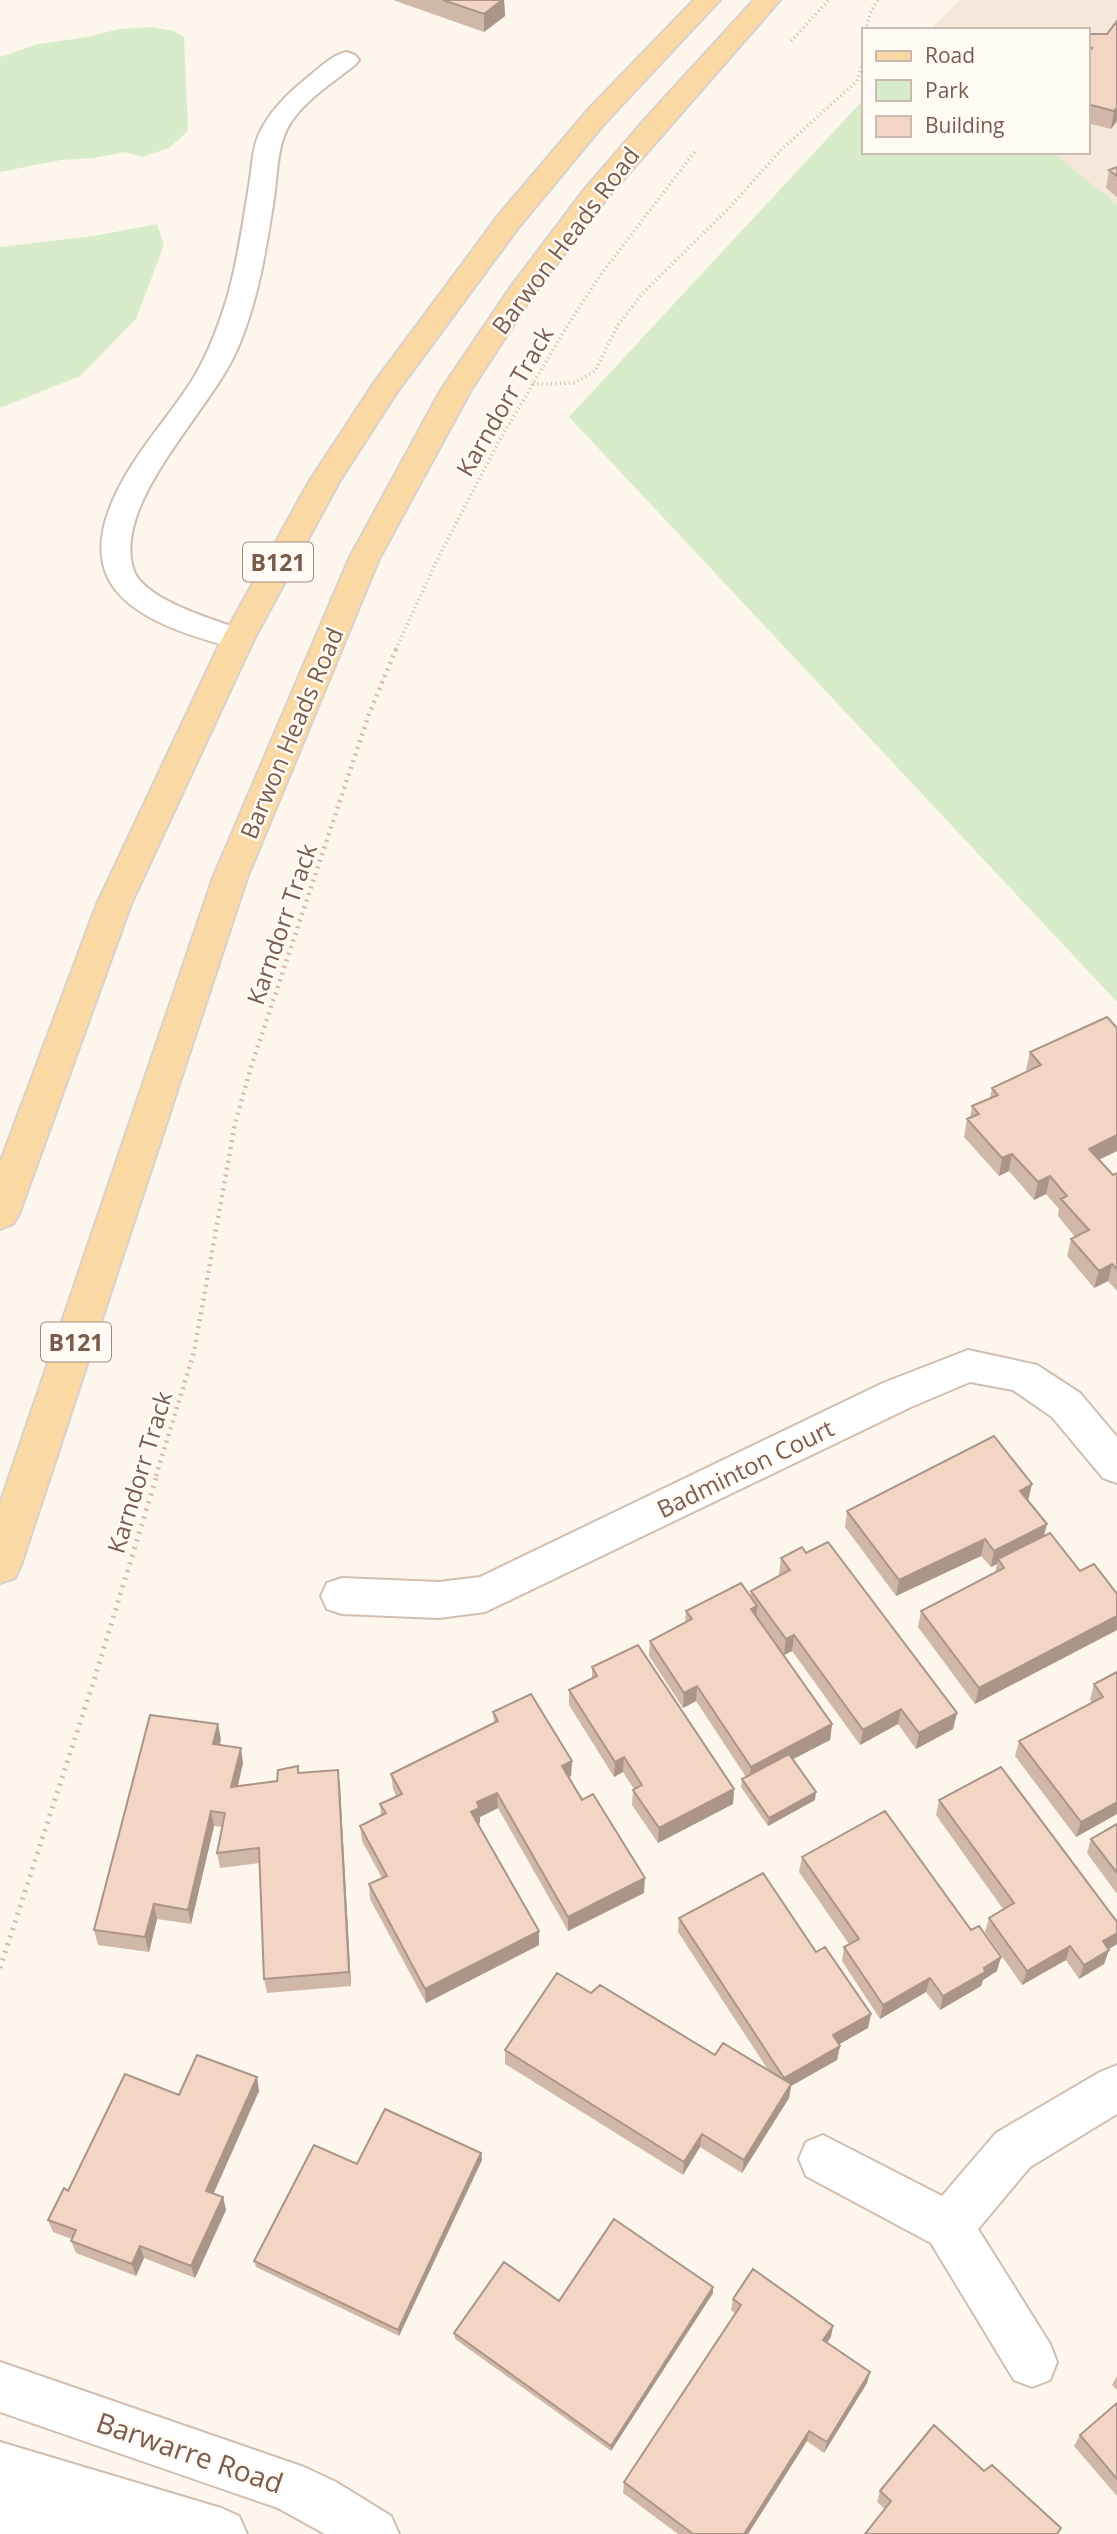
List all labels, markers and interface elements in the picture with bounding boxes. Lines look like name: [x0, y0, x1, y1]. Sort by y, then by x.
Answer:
legend: [862, 28, 1089, 154]
text: Road: [925, 41, 975, 69]
text: Park: [925, 76, 969, 104]
text: Building: [925, 111, 1004, 139]
street label: Barwon Heads Road: [484, 140, 646, 340]
street label: Karndorr Track: [448, 320, 560, 482]
road number: B121: [243, 542, 313, 582]
street label: Barwon Heads Road: [232, 622, 350, 844]
street label: Karndorr Track: [238, 839, 324, 1009]
road number: B121: [41, 1322, 111, 1362]
street label: Karndorr Track: [99, 1386, 179, 1557]
street label: Badminton Court: [651, 1411, 839, 1525]
street label: Barwarre Road: [92, 2402, 288, 2502]

